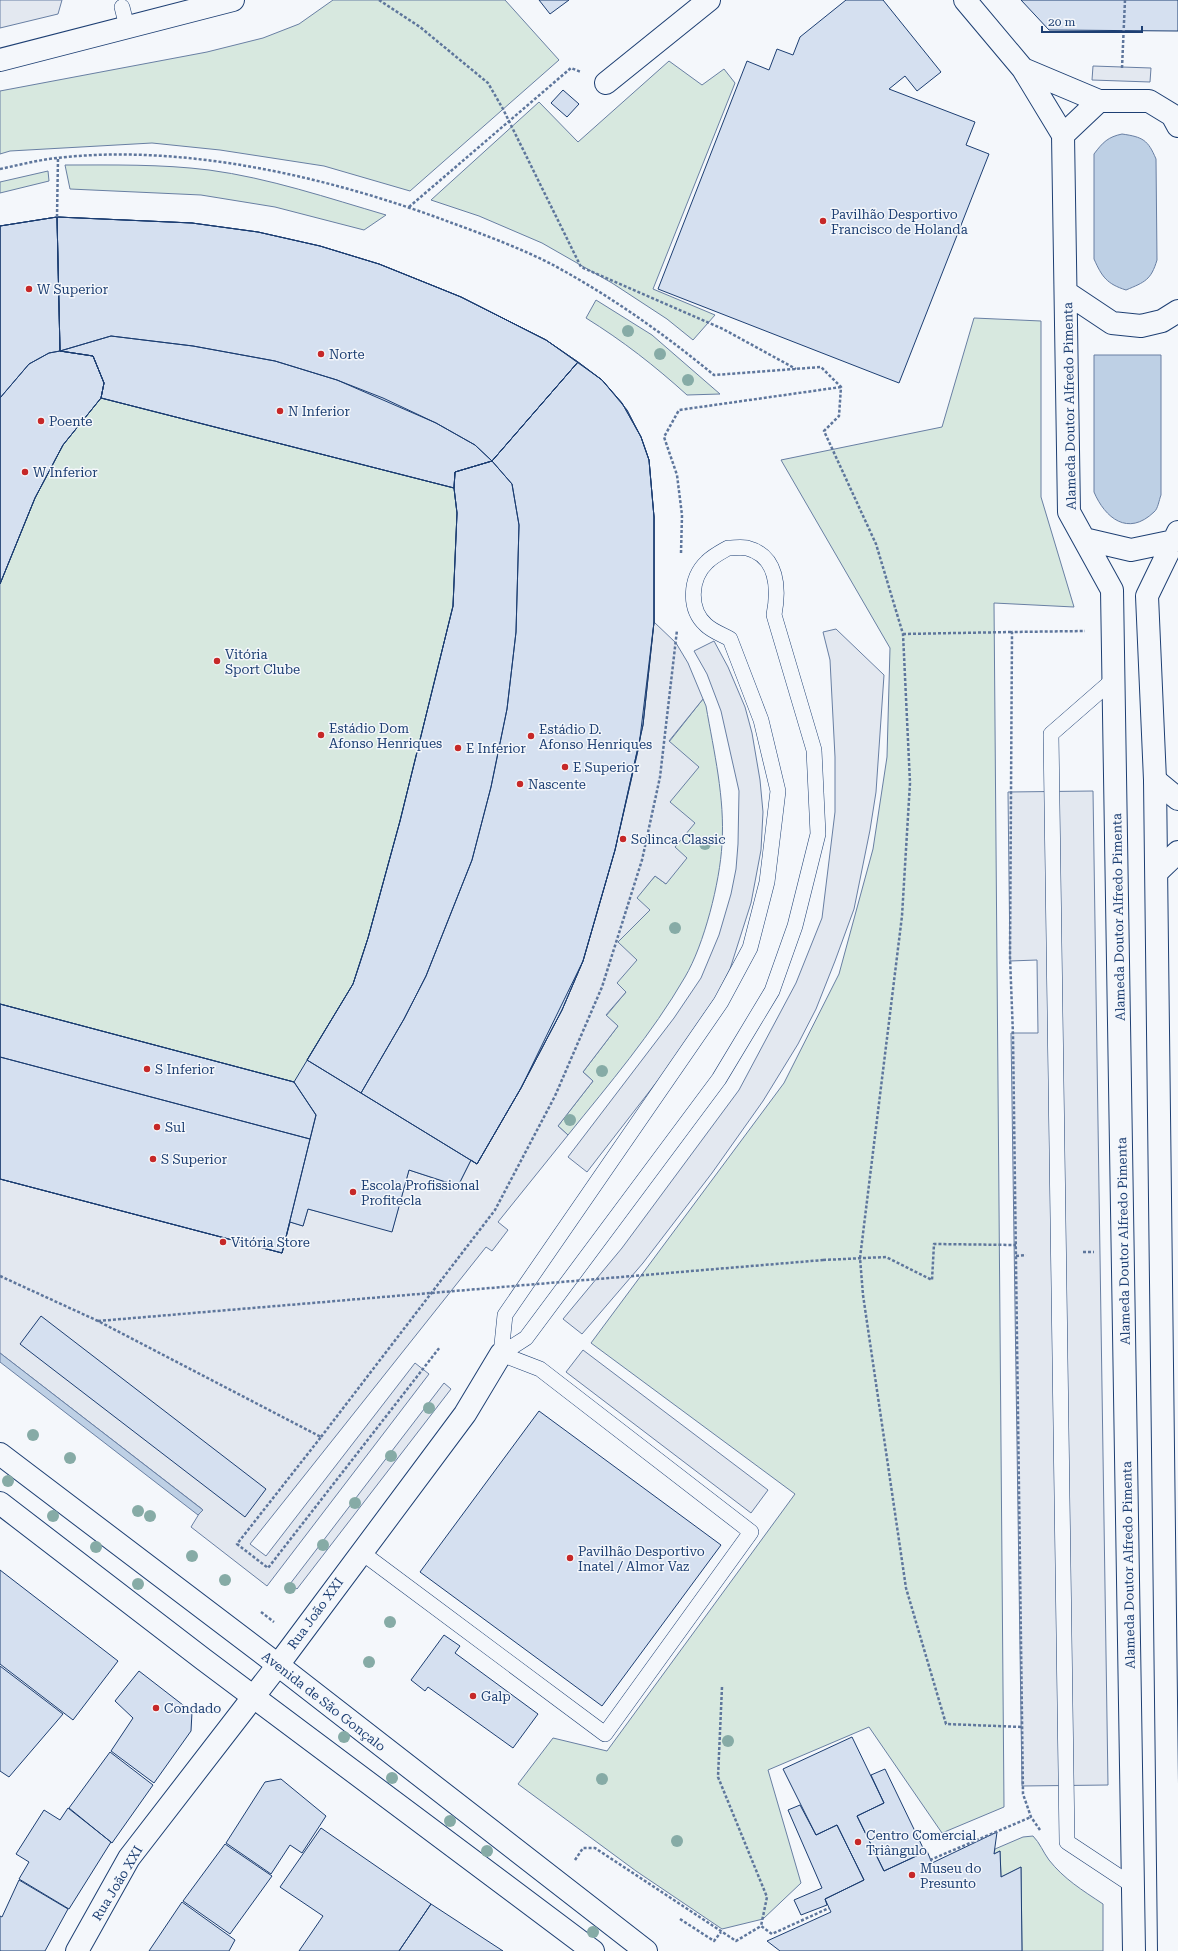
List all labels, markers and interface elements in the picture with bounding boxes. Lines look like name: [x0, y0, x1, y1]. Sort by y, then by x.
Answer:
scale bar: [1042, 8, 1142, 34]
text: 20 m: [1048, 15, 1075, 29]
place label: Pavilhão Desportivo Francisco de Holanda: [831, 207, 968, 237]
marker: Pavilhão Desportivo Francisco de Holanda: [818, 216, 828, 226]
place label: W Superior: [37, 282, 109, 297]
marker: W Superior: [24, 284, 34, 294]
street label: Alameda Doutor Alfredo Pimenta: [1060, 302, 1079, 510]
place label: Norte: [329, 347, 365, 362]
marker: Norte: [316, 349, 326, 359]
place label: N Inferior: [288, 404, 351, 419]
marker: N Inferior: [275, 406, 285, 416]
place label: Poente: [49, 414, 92, 429]
marker: Poente: [36, 416, 46, 426]
place label: W Inferior: [33, 465, 98, 480]
marker: W Inferior: [20, 467, 30, 477]
place label: Vitória Sport Clube: [225, 647, 300, 677]
marker: Vitória Sport Clube: [212, 656, 222, 666]
place label: Estádio Dom Afonso Henriques: [329, 721, 442, 751]
place label: Estádio D. Afonso Henriques: [539, 722, 652, 752]
marker: Estádio Dom Afonso Henriques: [316, 730, 326, 740]
marker: Estádio D. Afonso Henriques: [526, 731, 536, 741]
place label: E Inferior: [466, 741, 527, 756]
marker: E Inferior: [453, 743, 463, 753]
place label: E Superior: [573, 760, 640, 775]
marker: E Superior: [560, 762, 570, 772]
place label: Nascente: [528, 777, 586, 792]
marker: Nascente: [515, 779, 525, 789]
street label: Alameda Doutor Alfredo Pimenta: [1109, 813, 1128, 1021]
place label: Solinca Classic: [631, 832, 726, 847]
marker: Solinca Classic: [618, 834, 628, 844]
place label: S Inferior: [155, 1062, 215, 1077]
marker: S Inferior: [142, 1064, 152, 1074]
place label: Sul: [165, 1120, 185, 1135]
marker: Sul: [152, 1122, 162, 1132]
street label: Alameda Doutor Alfredo Pimenta: [1114, 1137, 1133, 1345]
place label: S Superior: [161, 1152, 228, 1167]
marker: S Superior: [148, 1154, 158, 1164]
place label: Escola Profissional Profitecla: [361, 1178, 479, 1208]
marker: Escola Profissional Profitecla: [348, 1187, 358, 1197]
place label: Vitória Store: [231, 1235, 310, 1250]
marker: Vitória Store: [218, 1237, 228, 1247]
street label: Alameda Doutor Alfredo Pimenta: [1119, 1461, 1138, 1669]
place label: Pavilhão Desportivo Inatel / Almor Vaz: [578, 1544, 705, 1574]
marker: Pavilhão Desportivo Inatel / Almor Vaz: [565, 1553, 575, 1563]
street label: Rua João XXI: [284, 1575, 346, 1652]
street label: Avenida de São Gonçalo: [259, 1649, 388, 1754]
place label: Galp: [481, 1689, 511, 1704]
marker: Galp: [468, 1691, 478, 1701]
place label: Condado: [164, 1701, 221, 1716]
marker: Condado: [151, 1703, 161, 1713]
place label: Centro Comercial Triângulo: [866, 1828, 976, 1858]
marker: Centro Comercial Triângulo: [853, 1837, 863, 1847]
street label: Rua João XXI: [89, 1843, 146, 1923]
place label: Museu do Presunto: [920, 1861, 981, 1891]
marker: Museu do Presunto: [907, 1870, 917, 1880]

